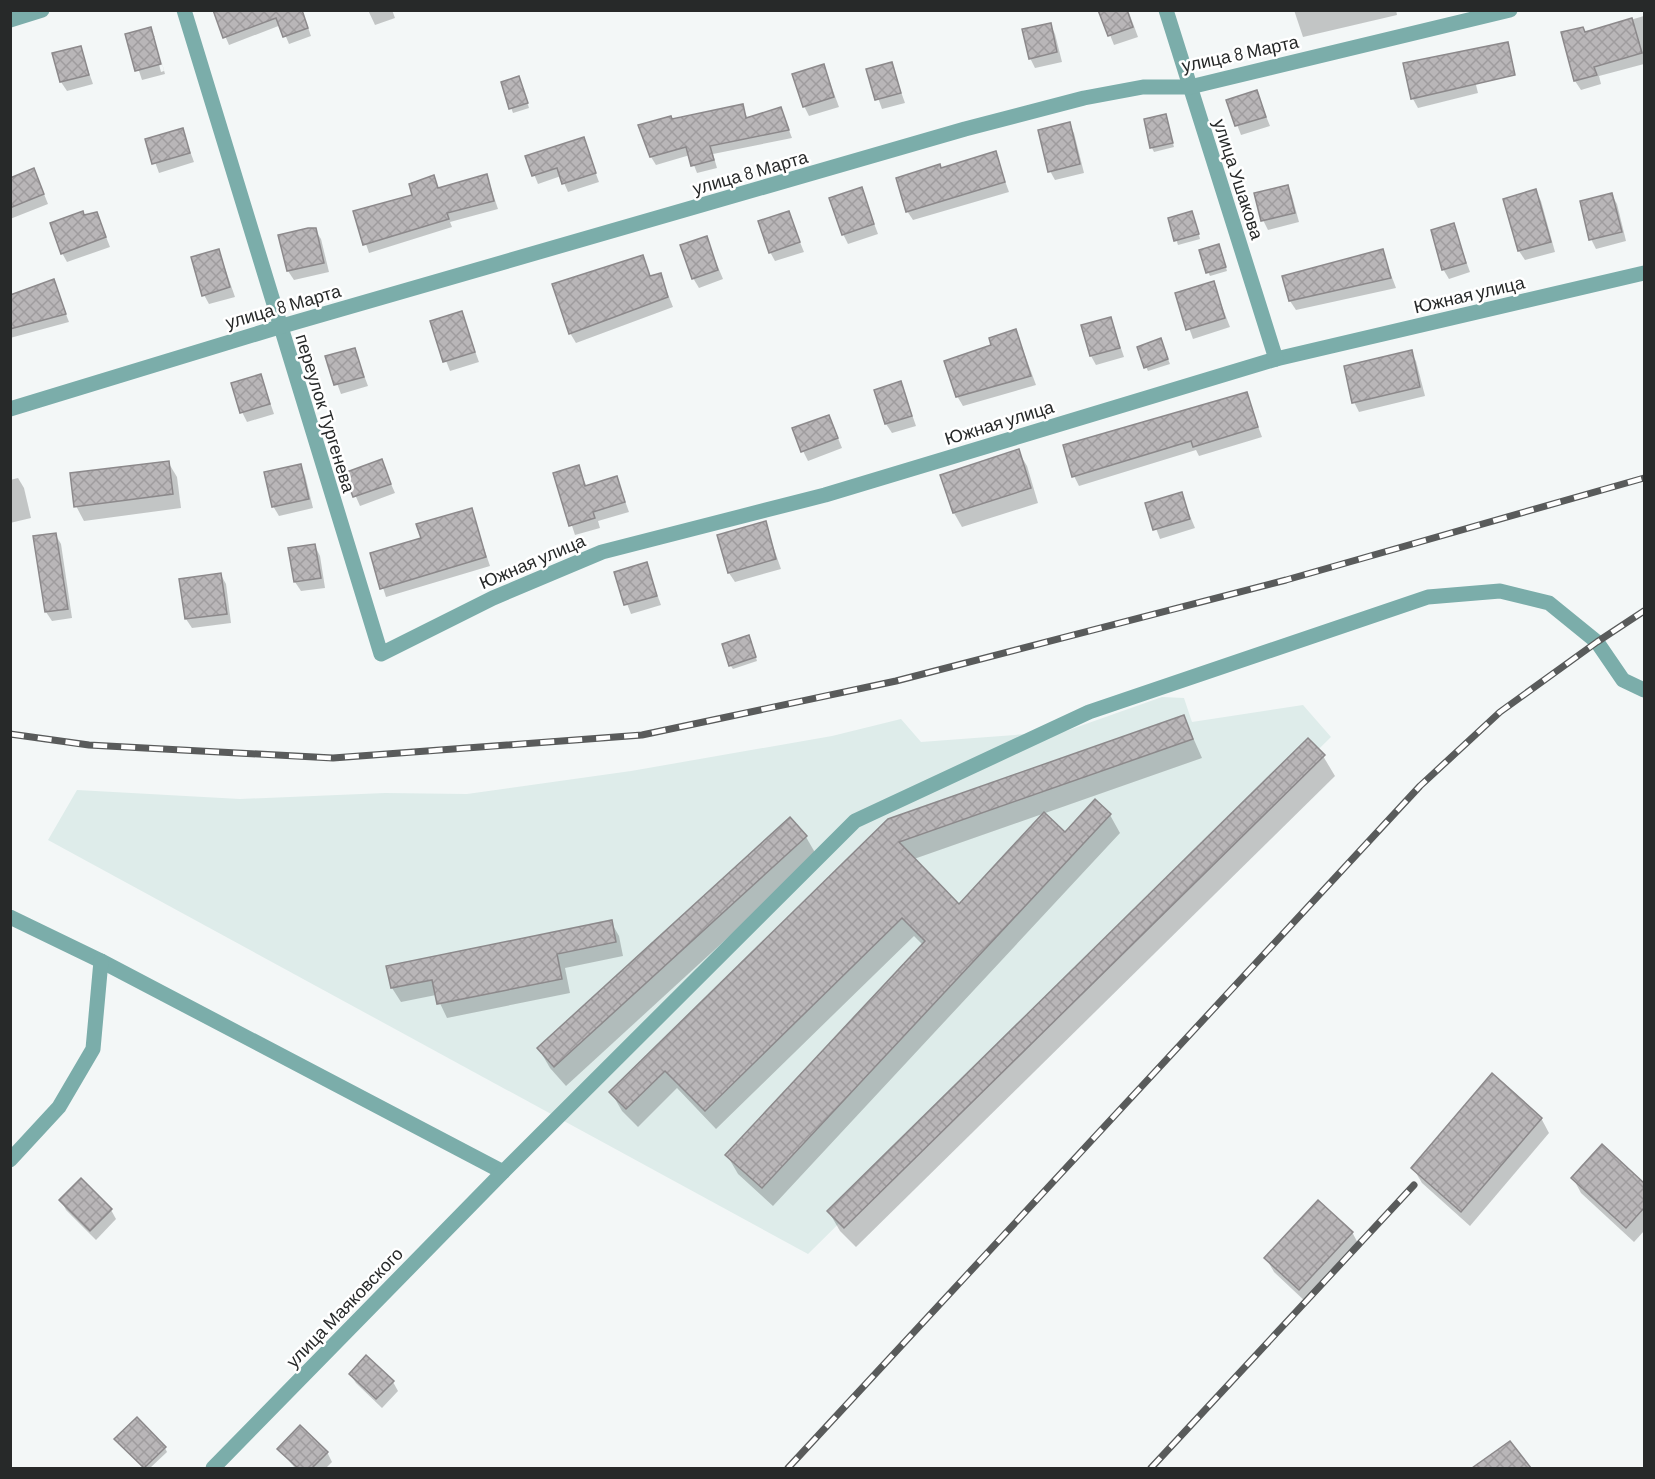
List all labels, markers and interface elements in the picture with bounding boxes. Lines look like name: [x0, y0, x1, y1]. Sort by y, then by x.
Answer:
street label: улица 8 Марта: [1180, 30, 1301, 76]
street label: улица Ушакова: [1209, 116, 1269, 243]
street label: улица 8 Марта: [690, 145, 811, 199]
street label: Южная улица: [1411, 270, 1527, 317]
street label: улица 8 Марта: [223, 279, 344, 333]
street label: переулок Тургенева: [291, 331, 361, 496]
street label: Южная улица: [942, 395, 1057, 449]
street label: Южная улица: [476, 528, 589, 593]
street label: улица Маяковского: [281, 1242, 407, 1372]

